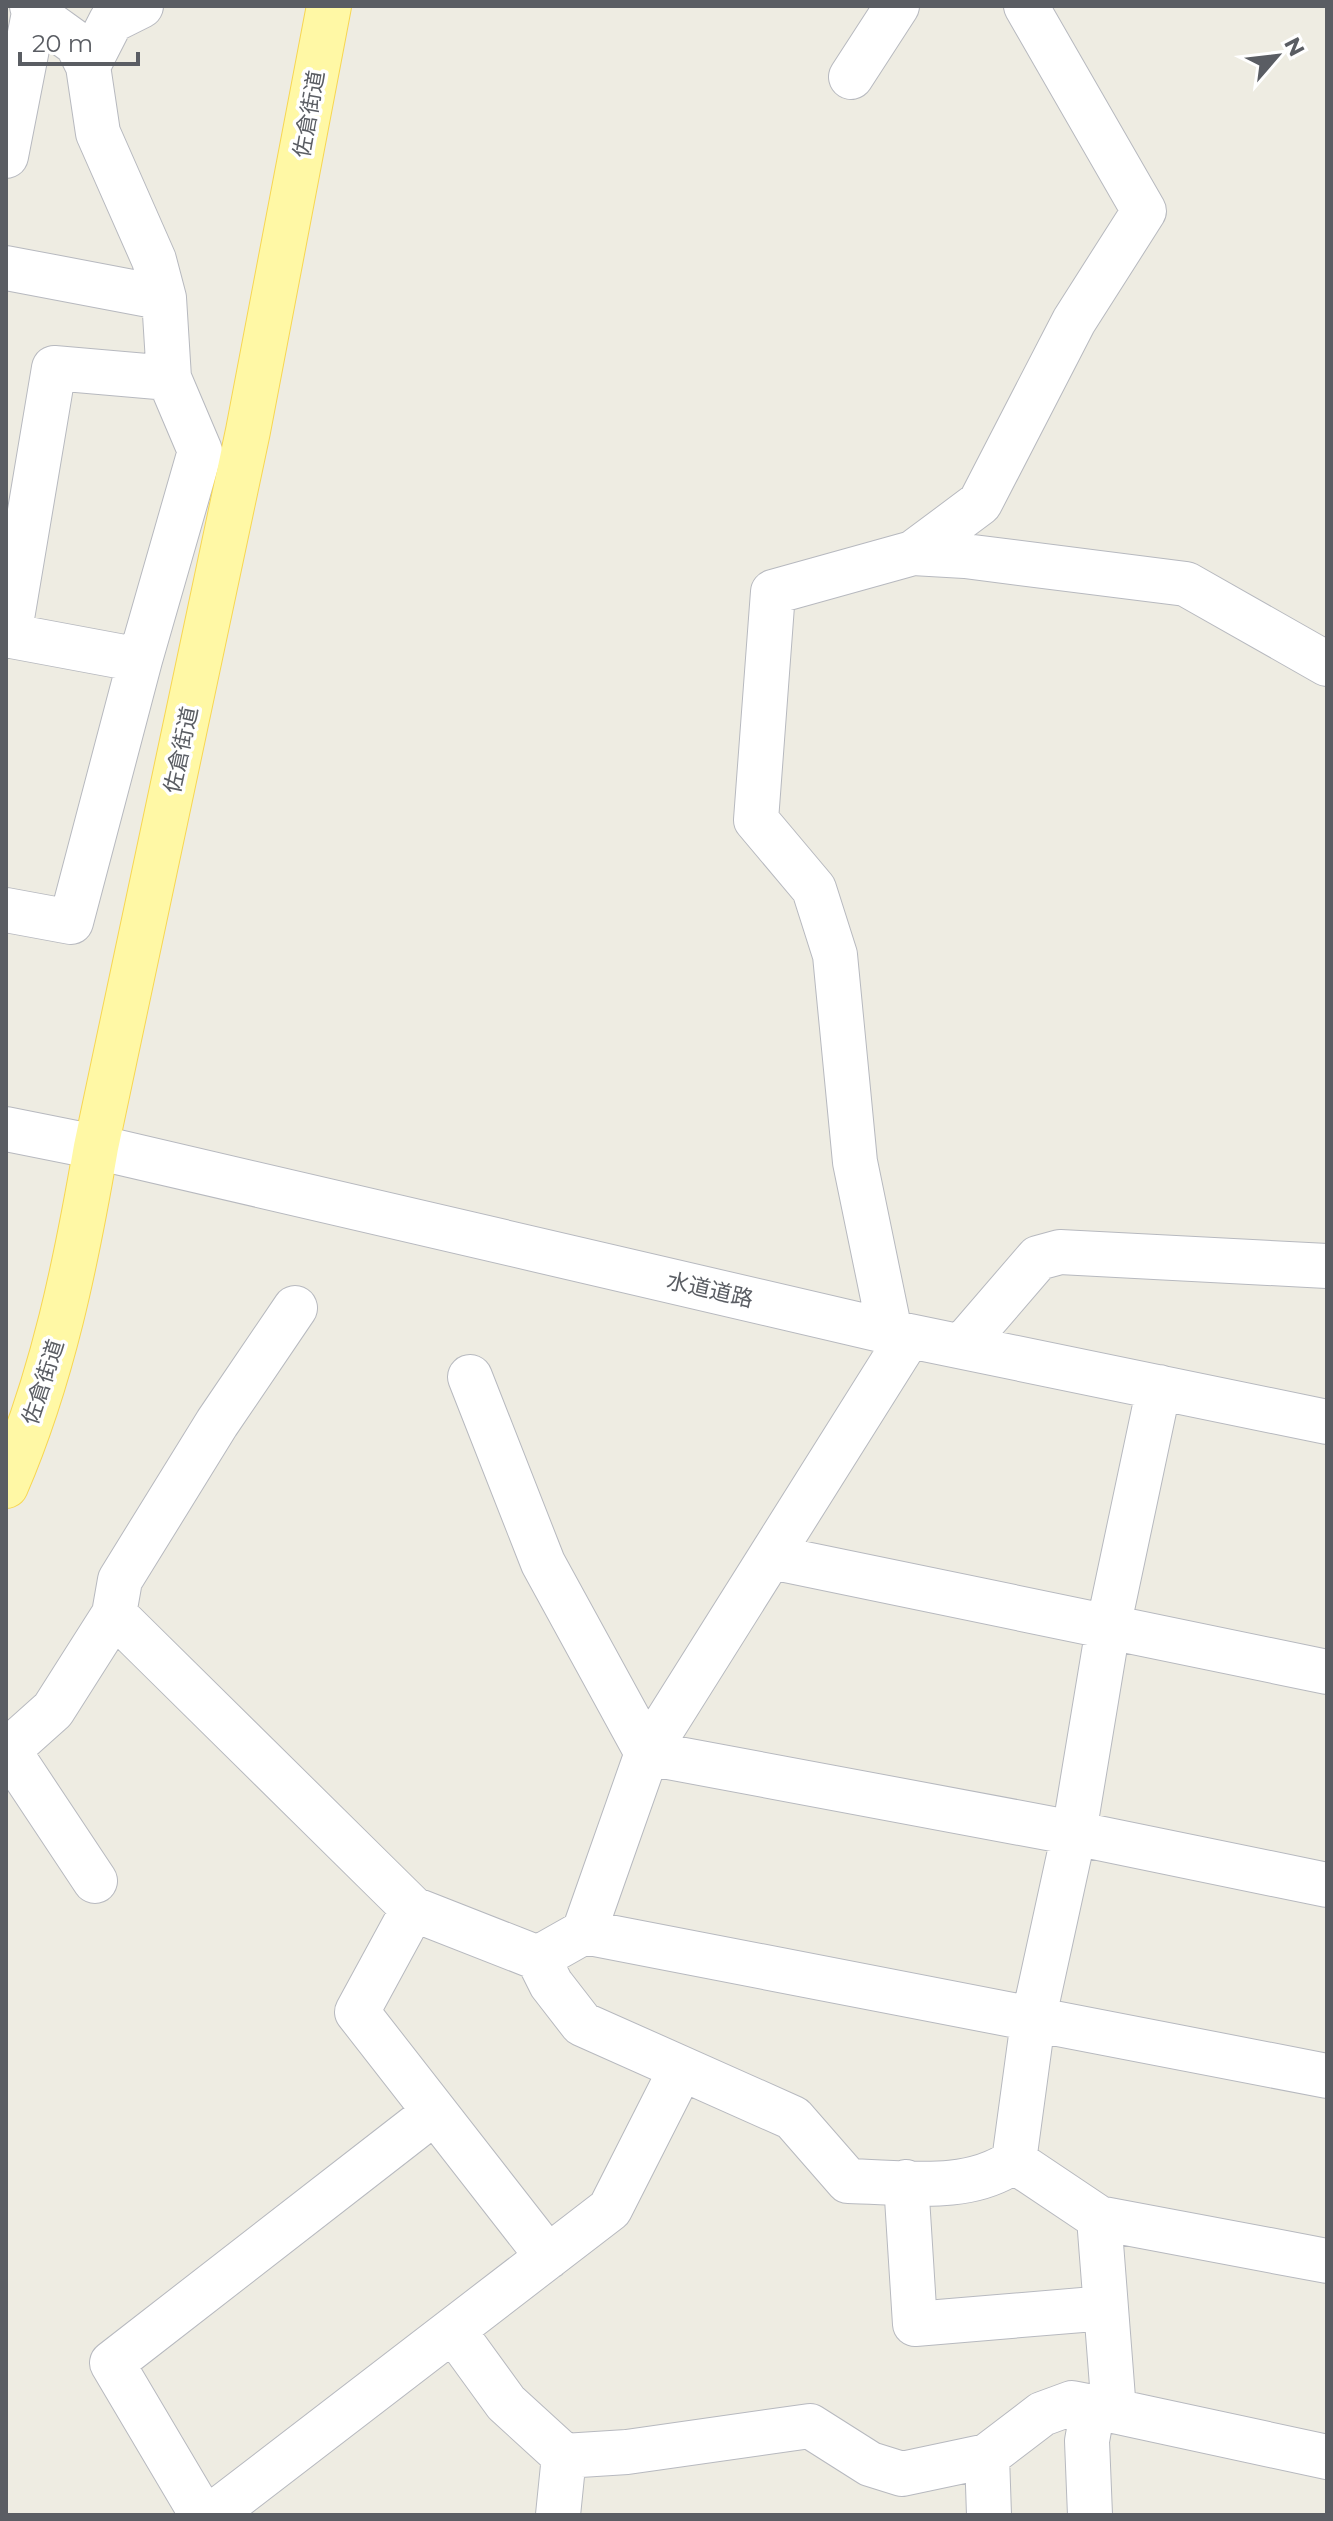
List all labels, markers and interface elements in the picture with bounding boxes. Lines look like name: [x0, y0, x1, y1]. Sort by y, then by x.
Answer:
scale bar: [20, 16, 138, 66]
north arrow: [1237, 16, 1317, 96]
text: 20 m: [32, 29, 93, 58]
text: N: [1278, 33, 1310, 61]
street label: 佐倉街道: [288, 68, 330, 160]
street label: 佐倉街道: [159, 704, 203, 796]
street label: 水道道路: [664, 1267, 756, 1313]
street label: 佐倉街道: [17, 1336, 69, 1428]

